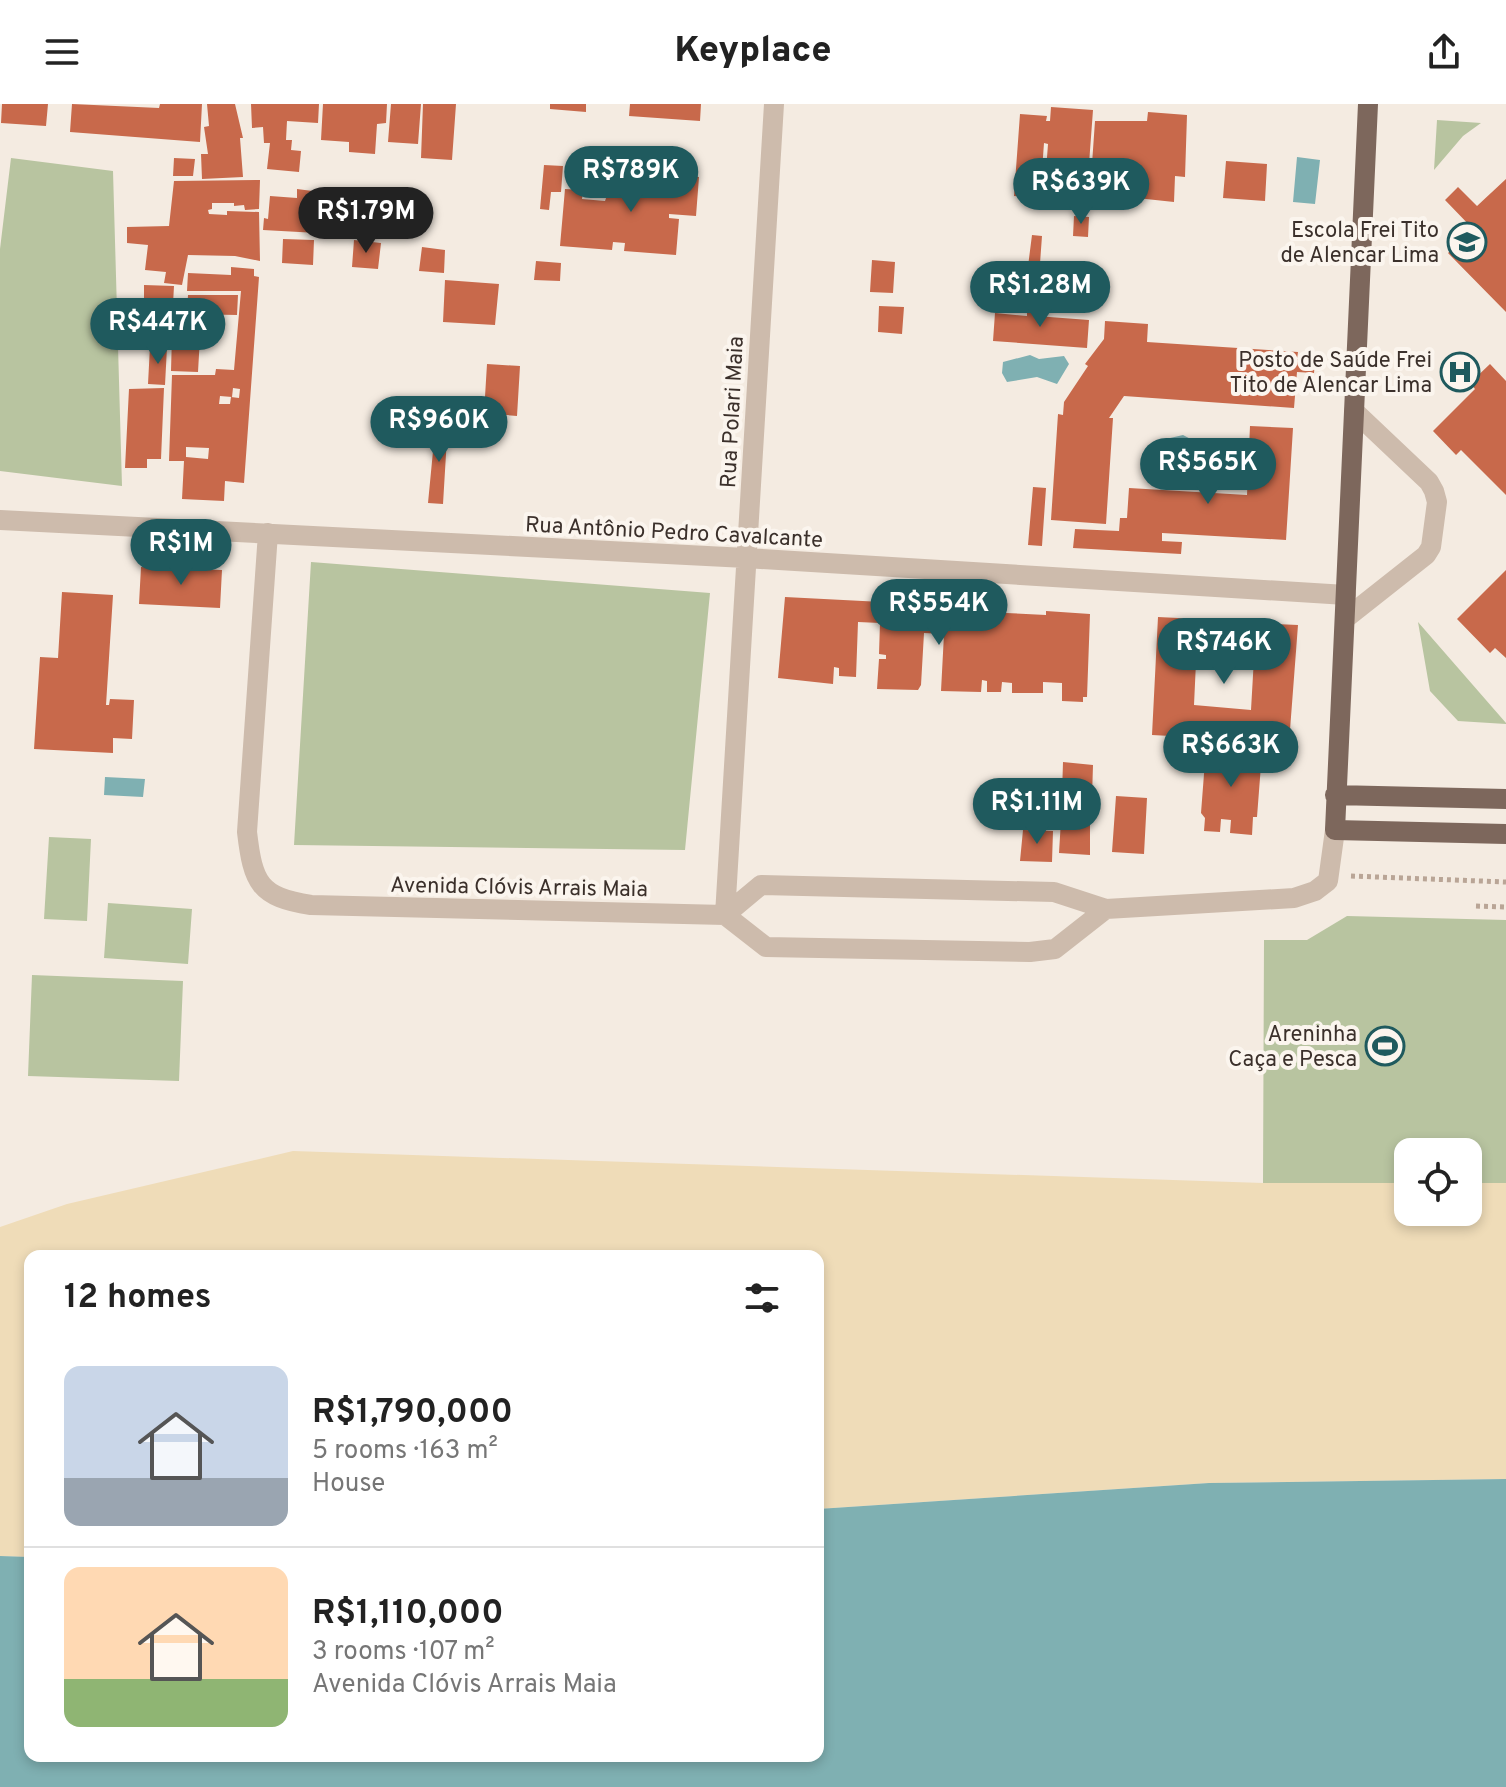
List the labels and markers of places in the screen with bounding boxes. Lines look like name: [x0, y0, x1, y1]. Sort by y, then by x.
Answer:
pin: R$789K: [566, 146, 696, 214]
pin: R$639K: [1016, 158, 1146, 226]
pin: R$1.79M: [292, 187, 440, 255]
place label: Escola Frei Tito de Alencar Lima: [1280, 218, 1439, 270]
school or university icon: Escola Frei Tito de Alencar Lima: [1446, 221, 1488, 263]
pin: R$1.28M: [966, 261, 1114, 329]
pin: R$447K: [93, 298, 223, 366]
place label: Posto de Saúde Frei Tito de Alencar Lima: [1230, 348, 1432, 400]
hospital icon: Posto de Saúde Frei Tito de Alencar Lima: [1439, 351, 1481, 393]
pin: R$960K: [374, 396, 504, 464]
pin: R$565K: [1143, 438, 1273, 506]
pin: R$1M: [134, 519, 228, 587]
pin: R$554K: [874, 579, 1004, 647]
pin: R$746K: [1159, 618, 1289, 686]
pin: R$663K: [1166, 721, 1296, 789]
pin: R$1.11M: [963, 778, 1111, 846]
place label: Areninha Caça e Pesca: [1228, 1022, 1357, 1074]
sports icon: Areninha Caça e Pesca: [1364, 1025, 1406, 1067]

